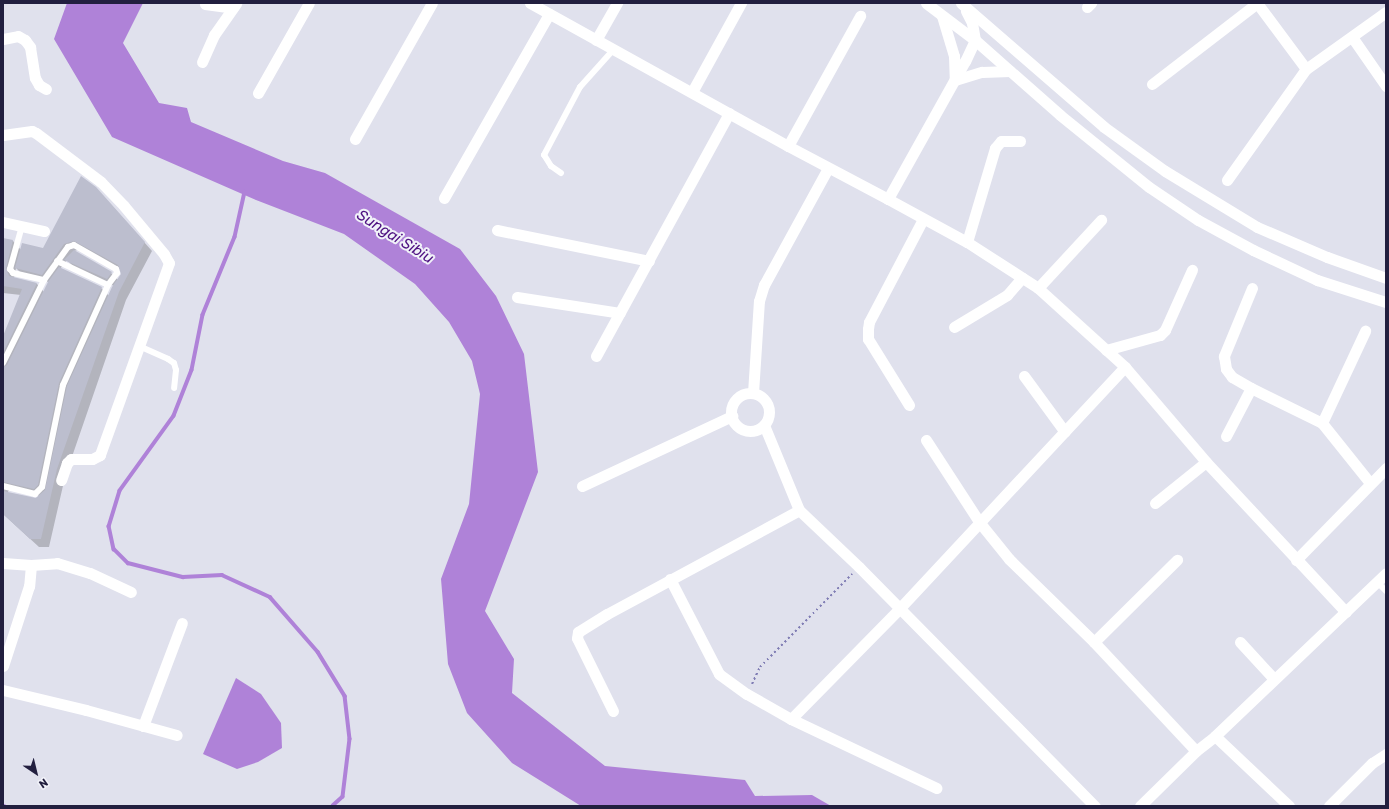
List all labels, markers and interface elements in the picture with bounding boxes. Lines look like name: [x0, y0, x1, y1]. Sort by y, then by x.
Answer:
water label: Sungai Sibiu: [353, 206, 437, 268]
north arrow: [16, 753, 56, 793]
text: N: [36, 776, 50, 791]

